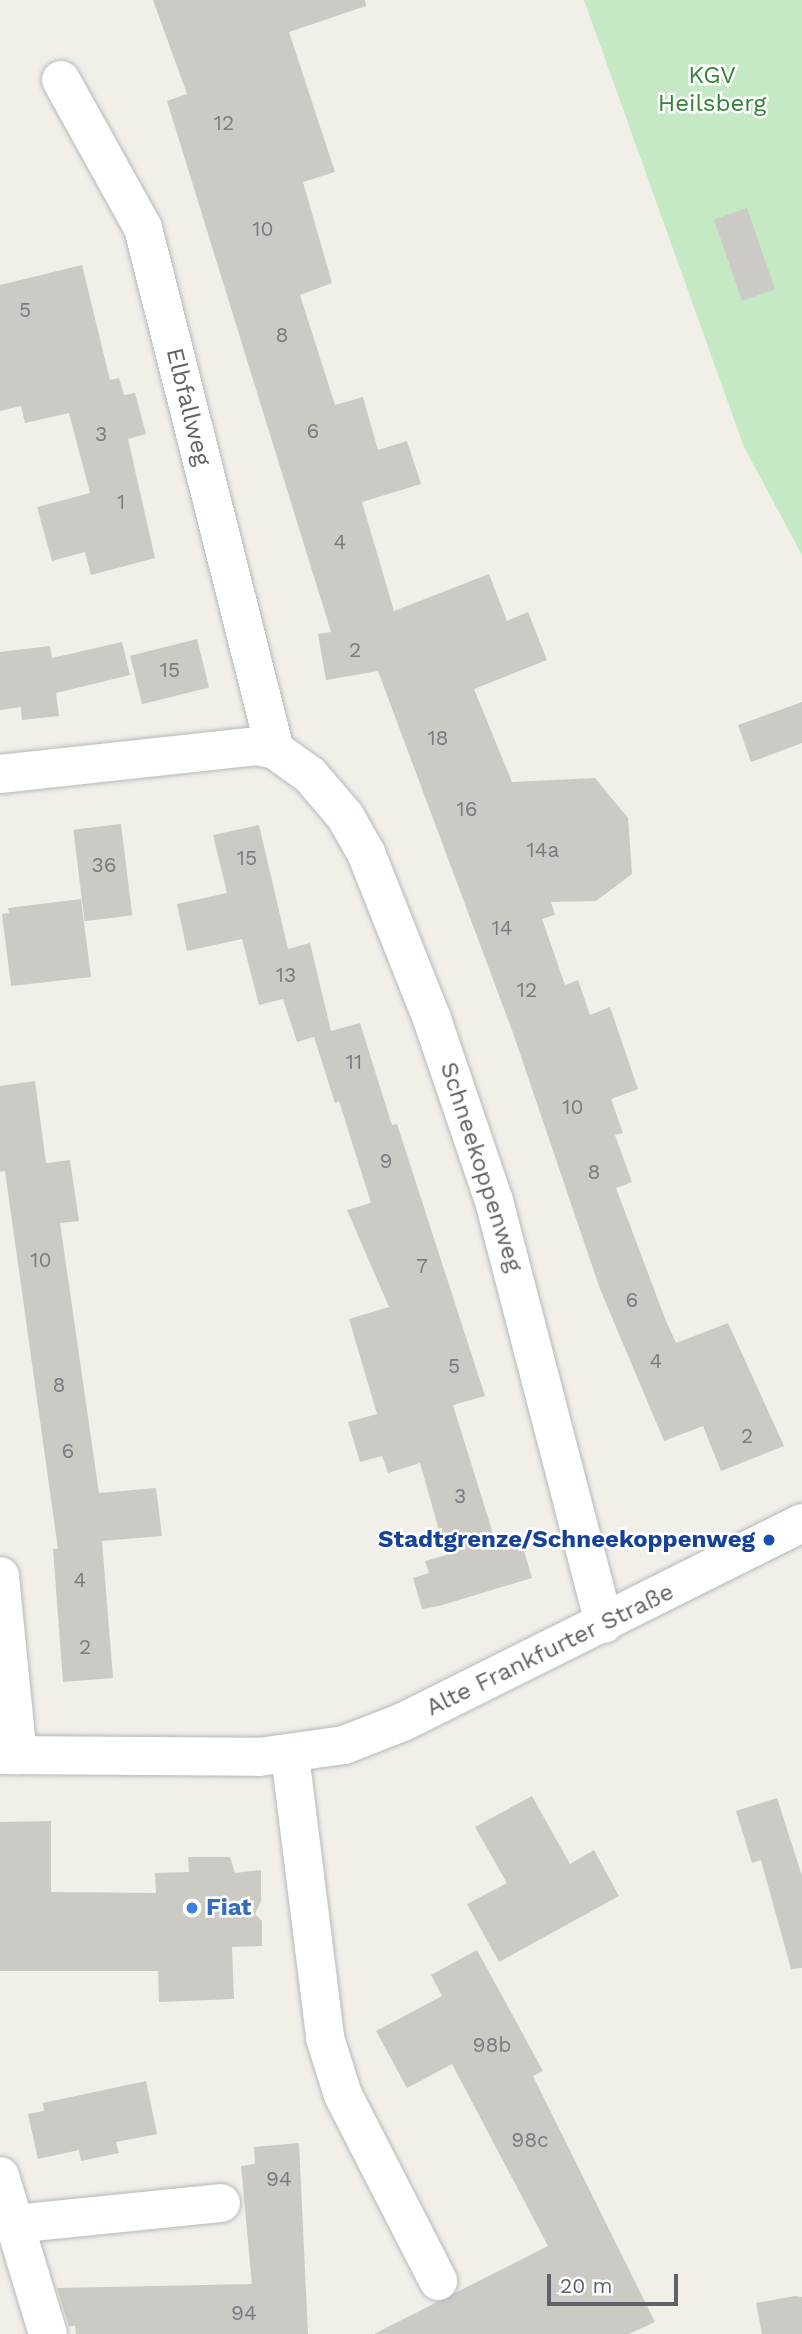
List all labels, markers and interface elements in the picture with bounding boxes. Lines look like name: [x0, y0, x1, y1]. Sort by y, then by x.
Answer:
park label: KGV Heilsberg: [658, 62, 766, 118]
house number: 12: [214, 110, 234, 136]
house number: 10: [252, 216, 274, 242]
house number: 5: [19, 297, 31, 323]
house number: 8: [276, 322, 288, 348]
street label: Elbfallweg: [159, 345, 217, 469]
house number: 6: [307, 418, 319, 444]
house number: 3: [95, 421, 107, 447]
house number: 1: [117, 489, 125, 515]
house number: 4: [334, 529, 346, 555]
house number: 2: [349, 637, 361, 663]
house number: 15: [160, 657, 180, 683]
house number: 18: [427, 725, 449, 751]
house number: 16: [457, 796, 477, 822]
house number: 14a: [527, 837, 559, 863]
house number: 15: [237, 845, 257, 871]
house number: 36: [91, 852, 117, 878]
house number: 14: [491, 915, 513, 941]
house number: 13: [276, 962, 296, 988]
house number: 12: [517, 977, 537, 1003]
house number: 11: [346, 1049, 362, 1075]
street label: Schneekoppenweg: [434, 1059, 528, 1275]
house number: 10: [562, 1094, 584, 1120]
house number: 9: [380, 1148, 392, 1174]
house number: 8: [588, 1159, 600, 1185]
house number: 10: [30, 1247, 52, 1273]
house number: 7: [416, 1253, 428, 1279]
house number: 6: [626, 1287, 638, 1313]
house number: 4: [650, 1348, 662, 1374]
house number: 5: [448, 1353, 460, 1379]
house number: 8: [53, 1372, 65, 1398]
house number: 2: [741, 1423, 753, 1449]
house number: 6: [62, 1438, 74, 1464]
house number: 3: [454, 1483, 466, 1509]
place label: Stadtgrenze/Schneekoppenweg: [378, 1526, 755, 1554]
marker: Stadtgrenze/Schneekoppenweg: [761, 1532, 777, 1548]
house number: 4: [74, 1567, 86, 1593]
street label: Alte Frankfurter Straße: [421, 1577, 679, 1723]
house number: 2: [79, 1634, 91, 1660]
place label: Fiat: [206, 1894, 252, 1922]
marker: Fiat: [184, 1900, 200, 1916]
house number: 98b: [472, 2032, 512, 2058]
house number: 98c: [511, 2127, 549, 2153]
house number: 94: [266, 2166, 292, 2192]
scale bar: [550, 2260, 681, 2304]
text: 20 m: [560, 2273, 612, 2298]
house number: 94: [231, 2300, 257, 2326]

